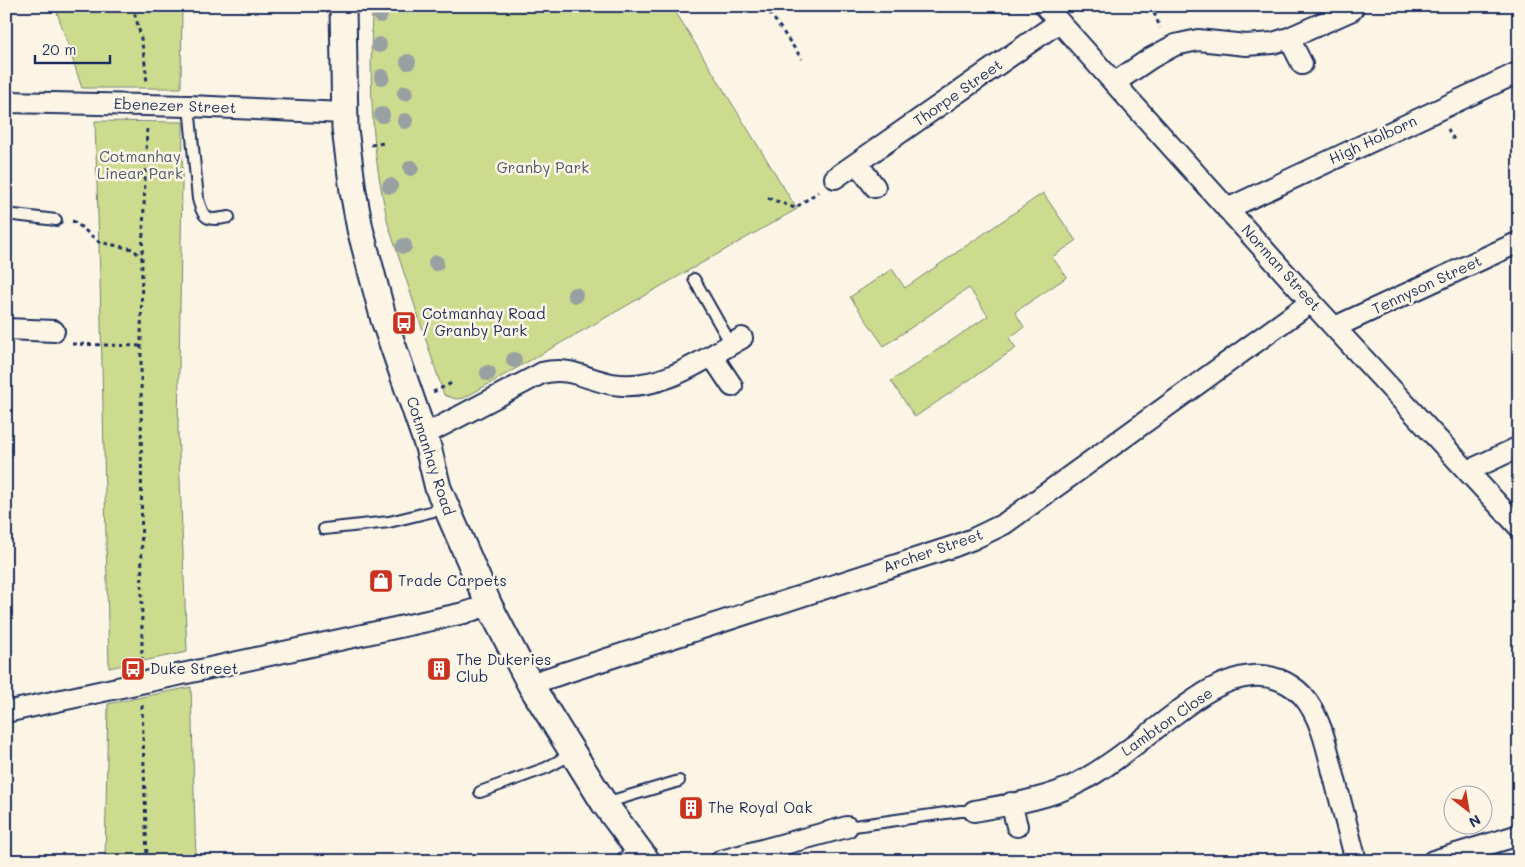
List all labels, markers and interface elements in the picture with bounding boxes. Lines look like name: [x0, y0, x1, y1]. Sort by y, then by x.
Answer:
scale bar: [35, 32, 110, 64]
text: 20 m: [42, 39, 76, 59]
street label: Thorpe Street: [909, 54, 1006, 130]
street label: Ebenezer Street: [113, 93, 237, 117]
street label: High Holborn: [1325, 110, 1420, 168]
park label: Cotmanhay Linear Park: [97, 146, 183, 183]
park label: Granby Park: [497, 157, 589, 177]
street label: Norman Street: [1238, 220, 1326, 315]
street label: Tennyson Street: [1368, 250, 1485, 318]
place label: Cotmanhay Road / Granby Park: [422, 303, 546, 340]
bus stop icon: Cotmanhay Road / Granby Park: [391, 310, 417, 336]
street label: Cotmanhay Road: [402, 394, 460, 518]
street label: Archer Street: [880, 524, 985, 577]
shop icon: Trade Carpets: [368, 568, 394, 594]
place label: Trade Carpets: [398, 570, 507, 590]
place label: The Dukeries Club: [456, 649, 551, 686]
bus stop icon: Duke Street: [120, 656, 146, 682]
building icon: The Dukeries Club: [426, 656, 452, 682]
place label: Duke Street: [150, 658, 238, 678]
street label: Lambton Close: [1117, 682, 1216, 760]
north arrow: [1442, 784, 1492, 834]
building icon: The Royal Oak: [678, 795, 704, 821]
place label: The Royal Oak: [708, 797, 812, 817]
text: N: [1465, 811, 1484, 832]

